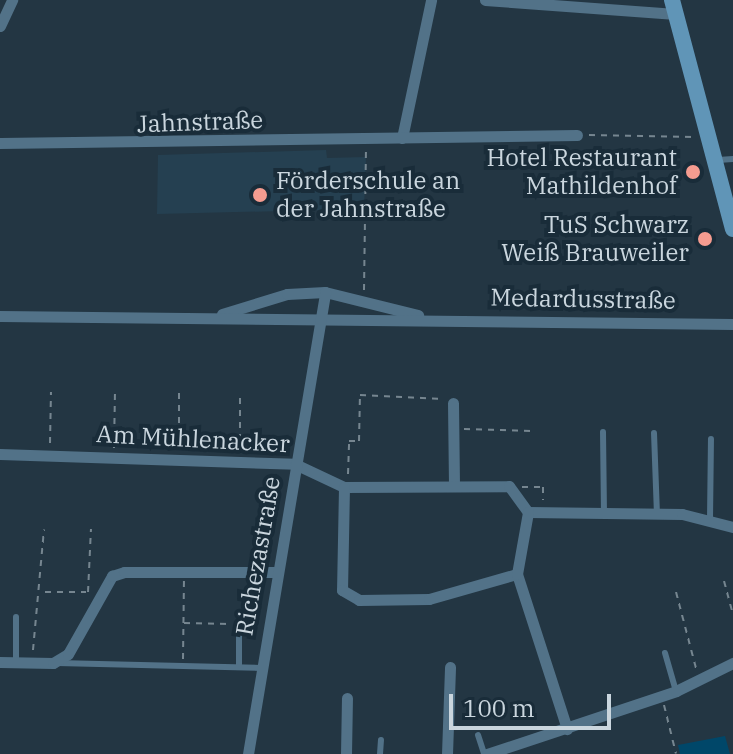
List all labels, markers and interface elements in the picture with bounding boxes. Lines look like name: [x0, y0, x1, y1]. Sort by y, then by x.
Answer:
street label: Jahnstraße: [136, 105, 264, 139]
place label: Hotel Restaurant Mathildenhof: [486, 144, 677, 200]
marker: Hotel Restaurant Mathildenhof: [684, 163, 702, 181]
place label: Förderschule an der Jahnstraße: [276, 167, 460, 223]
marker: Förderschule an der Jahnstraße: [251, 186, 269, 204]
place label: TuS Schwarz Weiß Brauweiler: [501, 211, 689, 267]
marker: TuS Schwarz Weiß Brauweiler: [696, 230, 714, 248]
street label: Medardusstraße: [490, 283, 676, 315]
street label: Am Mühlenacker: [96, 420, 290, 458]
street label: Richezastraße: [230, 474, 286, 638]
scale bar: [453, 678, 615, 728]
text: 100 m: [463, 692, 535, 724]

